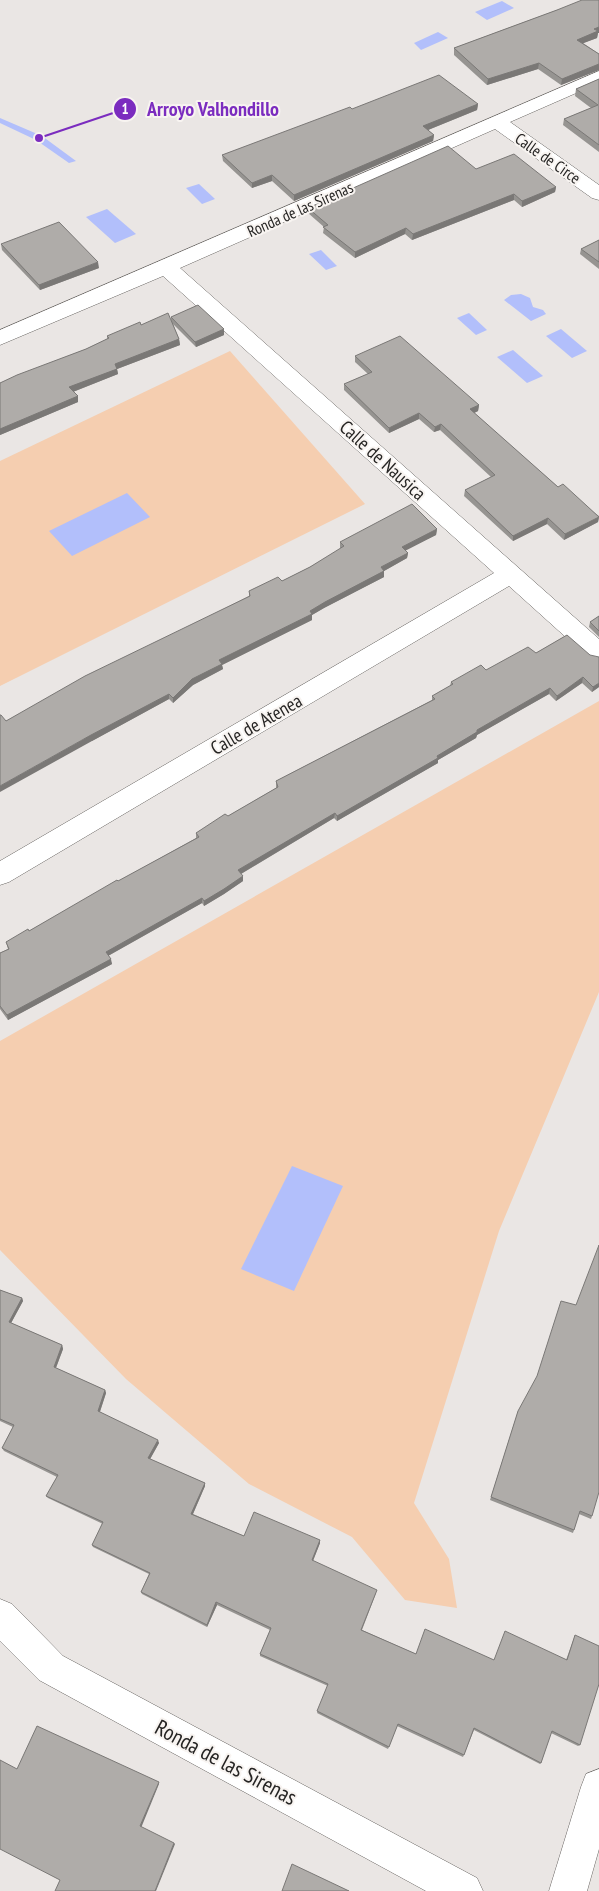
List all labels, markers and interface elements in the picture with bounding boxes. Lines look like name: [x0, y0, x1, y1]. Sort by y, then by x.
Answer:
callout: Arroyo Valhondillo: [112, 91, 289, 126]
text: Arroyo Valhondillo: [146, 96, 279, 122]
text: 1: [121, 99, 129, 118]
street label: Calle de Circe: [511, 128, 585, 188]
street label: Ronda de las Sirenas: [244, 177, 356, 241]
street label: Calle de Nausica: [335, 415, 431, 505]
street label: Calle de Atenea: [206, 688, 306, 760]
street label: Ronda de las Sirenas: [150, 1713, 302, 1811]

